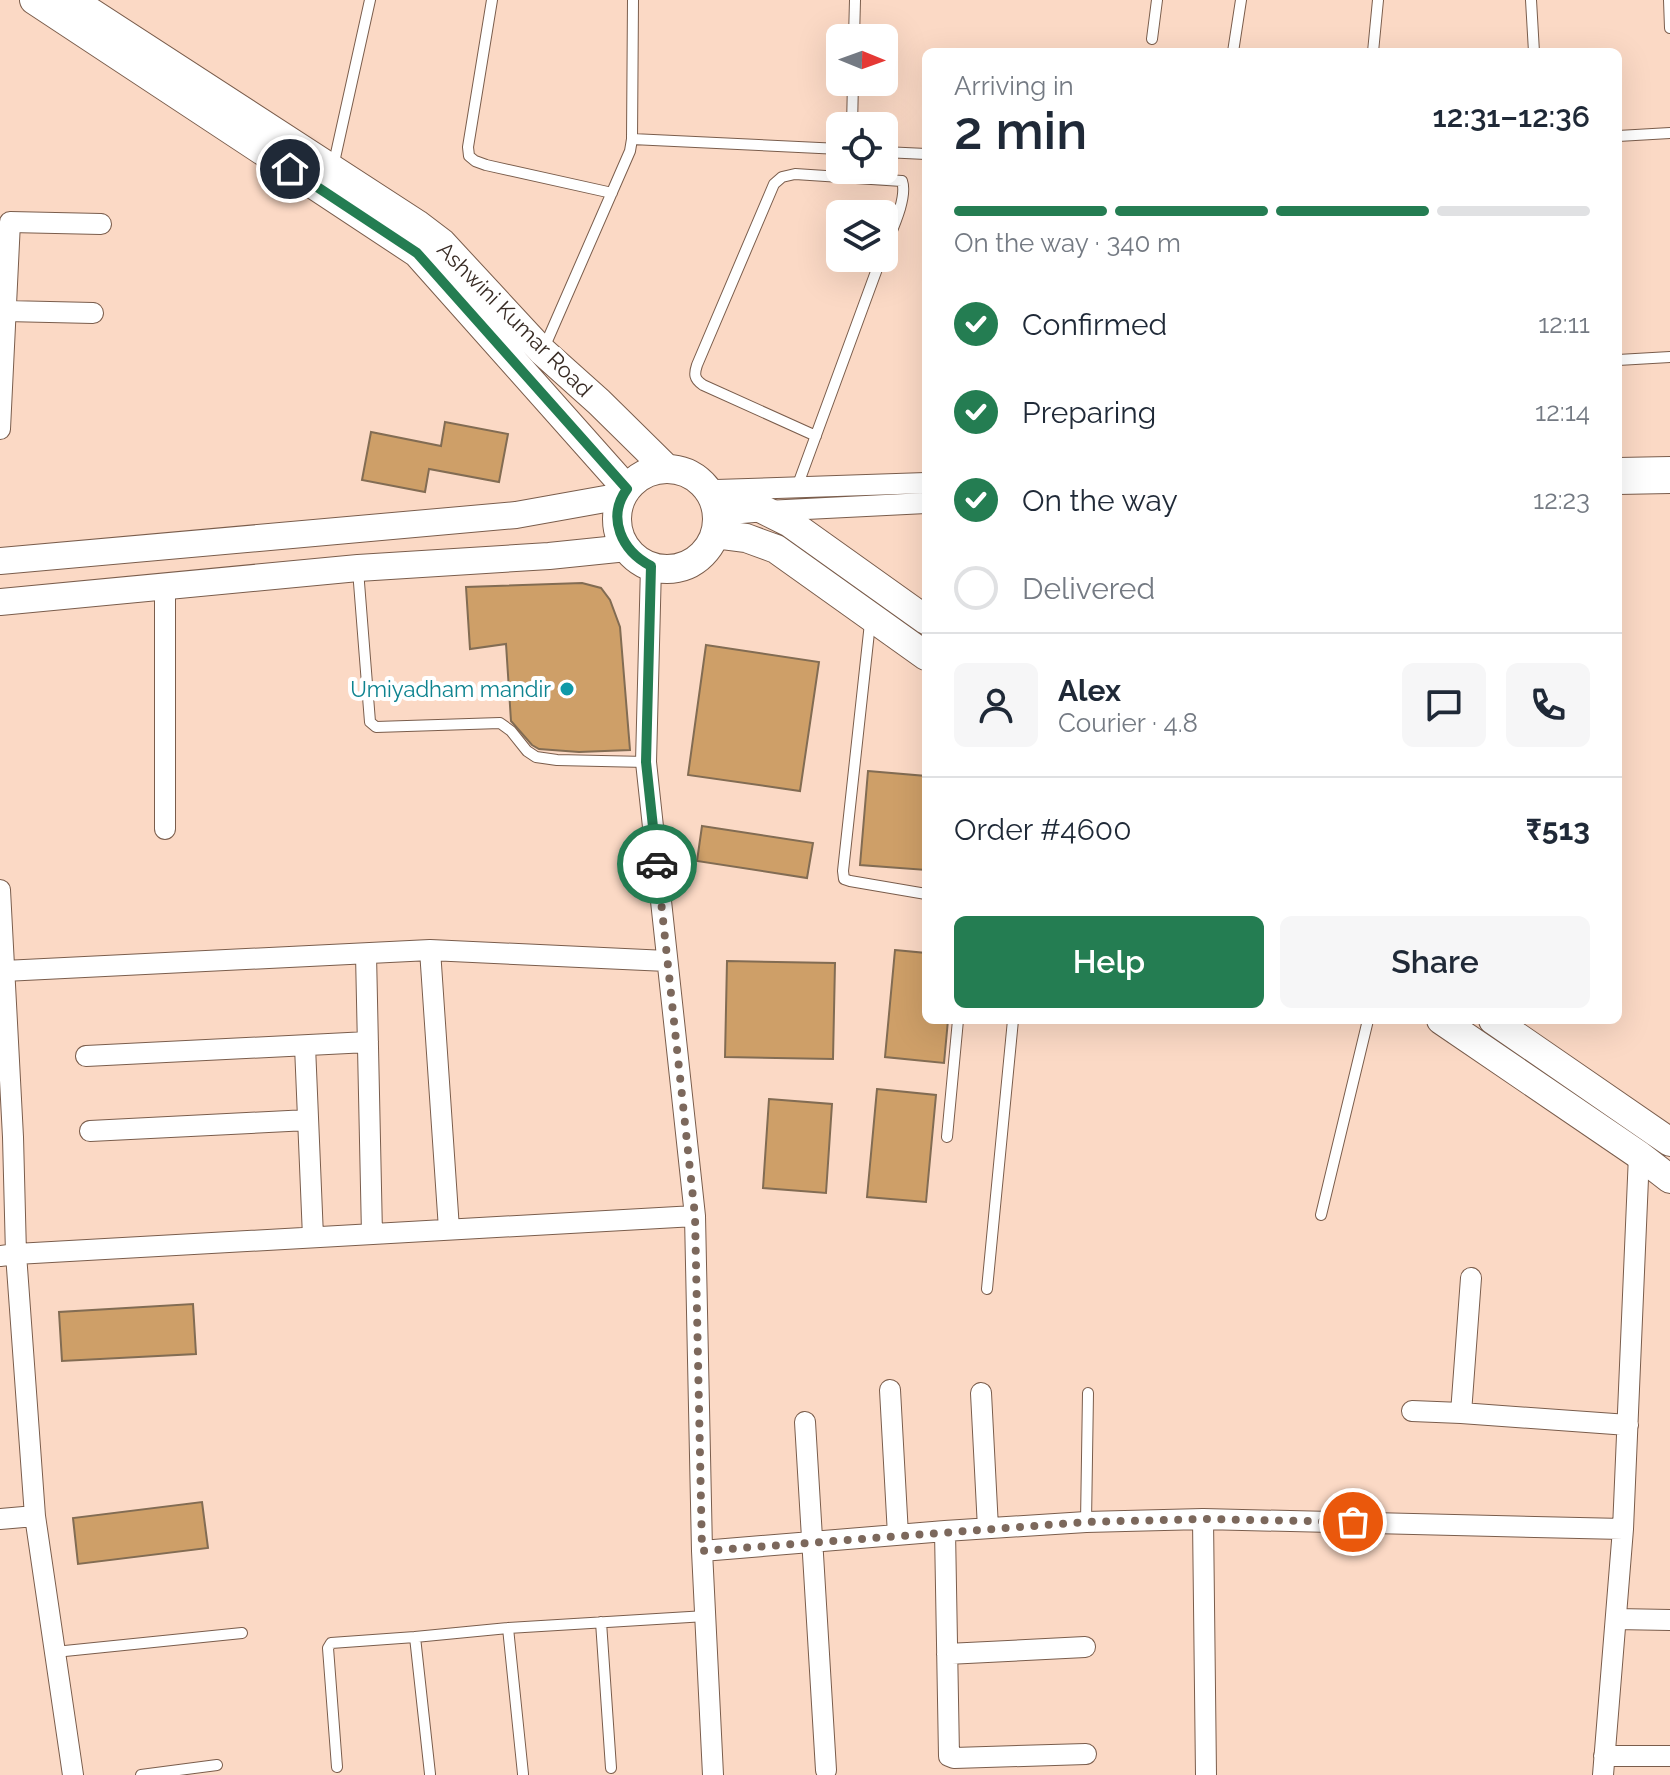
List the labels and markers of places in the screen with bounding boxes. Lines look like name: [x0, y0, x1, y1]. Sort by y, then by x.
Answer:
pin: [256, 135, 324, 203]
place label: Umiyadham mandir: [350, 676, 551, 702]
marker: Umiyadham mandir: [558, 680, 576, 698]
pin: [1319, 1488, 1387, 1556]

